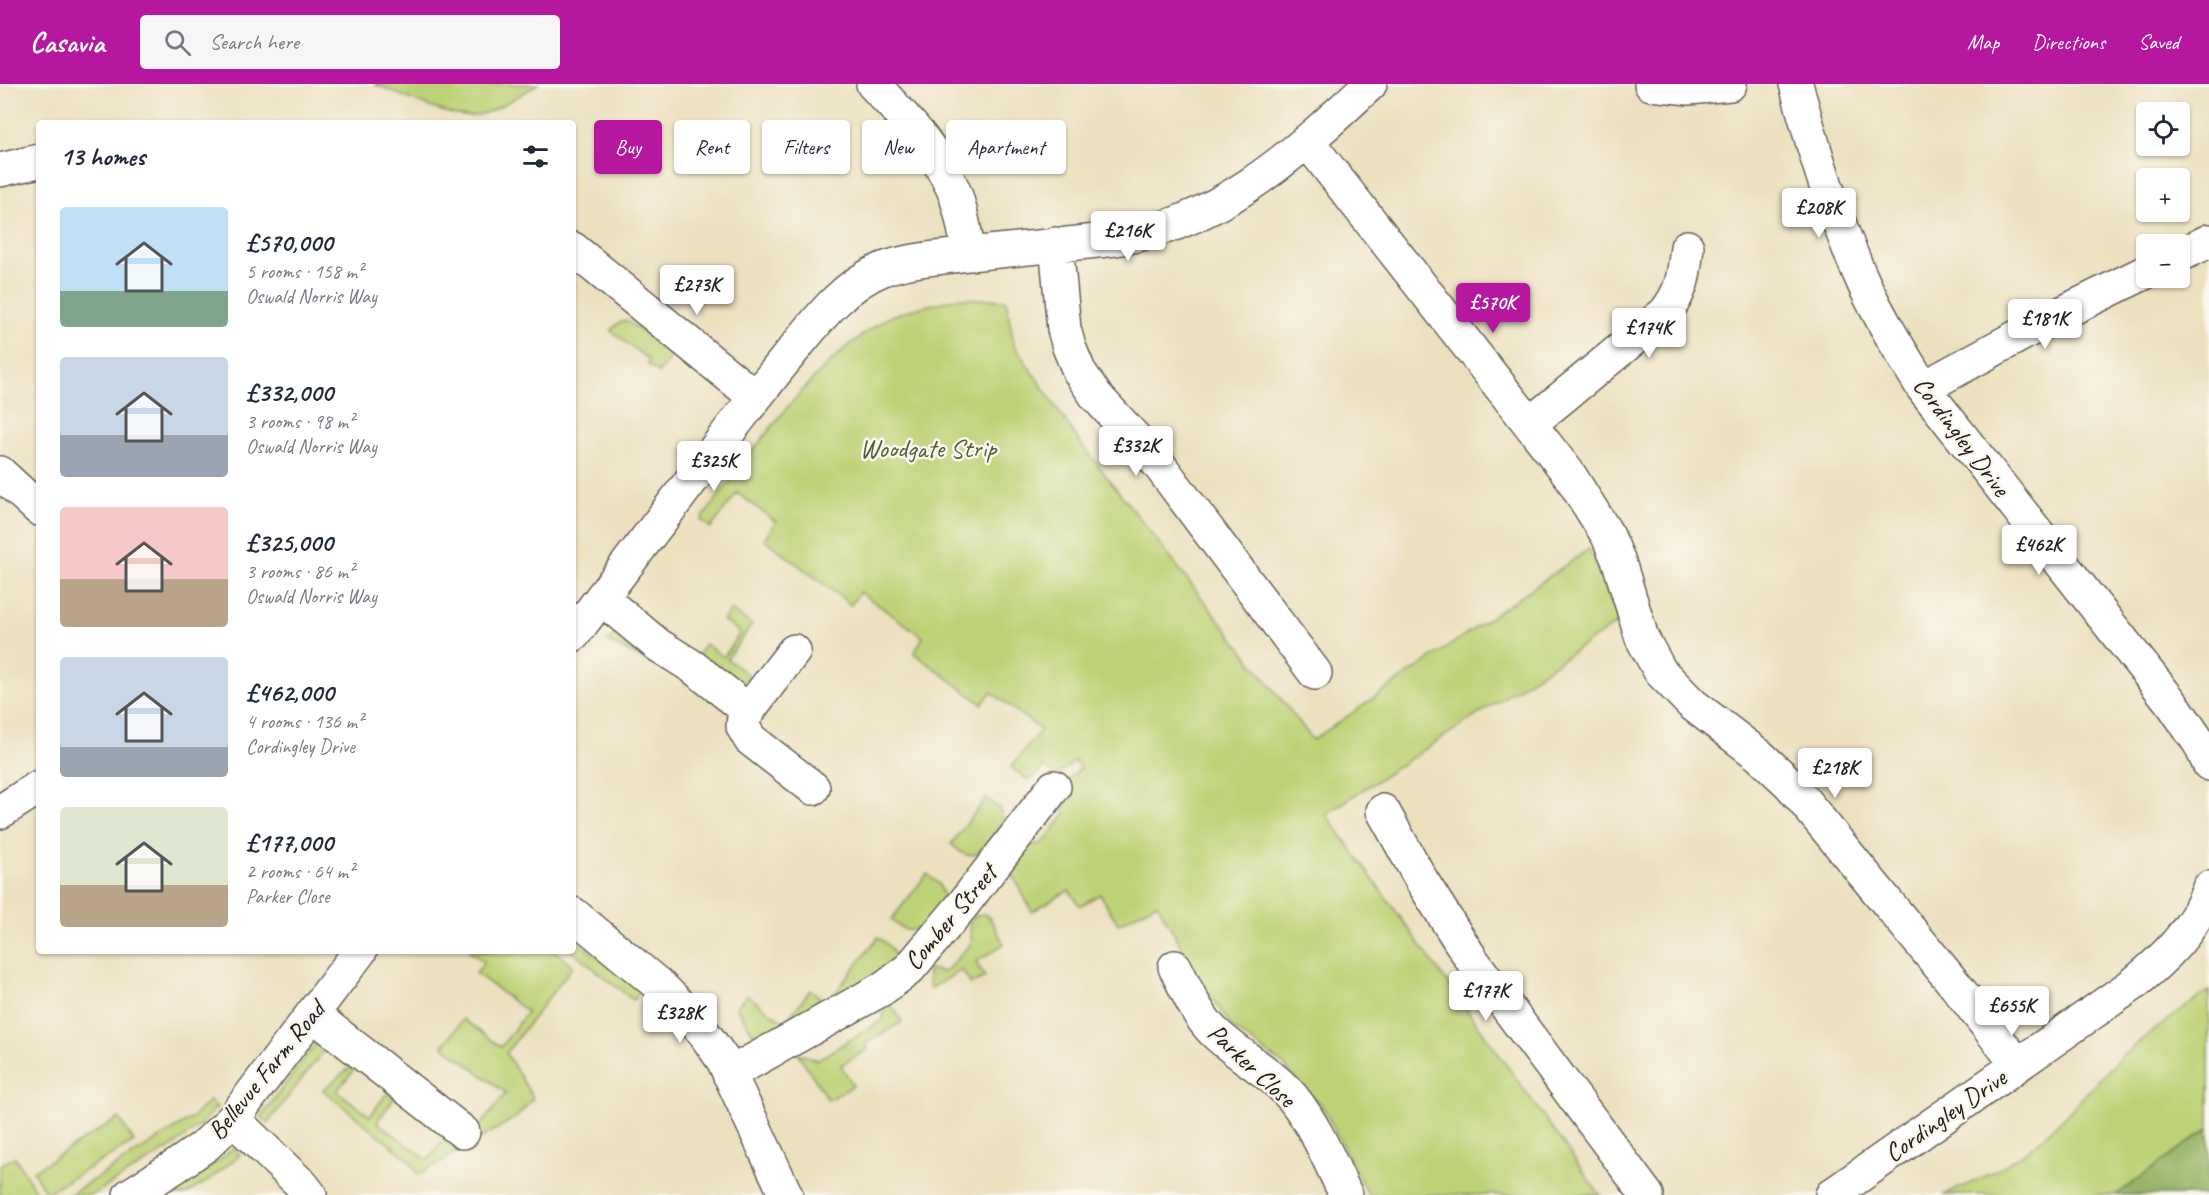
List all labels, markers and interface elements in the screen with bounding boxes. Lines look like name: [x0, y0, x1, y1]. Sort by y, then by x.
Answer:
search box: [140, 15, 560, 69]
text: Casavia: [30, 25, 104, 60]
icon: search: [161, 26, 194, 59]
text: Search here: [209, 28, 299, 56]
text: Map: [1967, 29, 1999, 55]
text: Directions: [2032, 29, 2105, 55]
text: Saved: [2138, 29, 2179, 55]
map controls: [2136, 102, 2190, 288]
button: locate: [2136, 102, 2190, 156]
chip: Buy: [594, 120, 662, 174]
chip: Rent: [674, 120, 750, 174]
chip: Filters: [762, 120, 850, 174]
chip: New: [862, 120, 934, 174]
chip: Apartment: [946, 120, 1066, 174]
text: 13 homes: [60, 140, 145, 173]
icon: filters: [519, 140, 552, 173]
button: +: [2136, 168, 2190, 222]
pin: £208K: [1777, 188, 1861, 239]
text: £208K: [1796, 195, 1842, 220]
pin: £216K: [1086, 211, 1170, 262]
text: £216K: [1105, 218, 1151, 243]
text: £570,000: [246, 226, 333, 259]
icon: home: [108, 231, 180, 303]
button: −: [2136, 234, 2190, 288]
text: 5 rooms · 158 m²: [246, 259, 363, 284]
pin: £273K: [655, 265, 739, 316]
text: £273K: [674, 272, 720, 297]
pin: £570K: [1451, 283, 1535, 334]
text: Oswald Norris Way: [246, 284, 377, 309]
text: £570K: [1470, 290, 1516, 315]
pin: £181K: [2003, 299, 2087, 350]
text: £181K: [2022, 306, 2068, 331]
pin: £174K: [1607, 308, 1691, 359]
text: £174K: [1626, 315, 1672, 340]
street label: Cordingley Drive: [1906, 370, 2018, 504]
text: £332,000: [246, 376, 333, 409]
icon: home: [108, 381, 180, 453]
text: 3 rooms · 98 m²: [246, 409, 354, 434]
pin: £332K: [1094, 426, 1178, 477]
park label: Woodgate Strip: [860, 432, 998, 465]
text: £332K: [1113, 433, 1159, 458]
text: Oswald Norris Way: [246, 434, 377, 459]
pin: £325K: [672, 441, 756, 492]
text: £325K: [691, 448, 737, 473]
pin: £462K: [1997, 525, 2081, 576]
text: £325,000: [246, 526, 333, 559]
icon: home: [108, 531, 180, 603]
text: £462K: [2016, 532, 2062, 557]
text: 3 rooms · 86 m²: [246, 559, 354, 584]
text: Oswald Norris Way: [246, 584, 377, 609]
text: £462,000: [246, 676, 334, 709]
icon: home: [108, 681, 180, 753]
text: 4 rooms · 136 m²: [246, 709, 363, 734]
text: Cordingley Drive: [246, 734, 355, 759]
pin: £218K: [1793, 748, 1877, 799]
text: £218K: [1812, 755, 1858, 780]
text: £177,000: [246, 826, 333, 859]
icon: home: [108, 831, 180, 903]
street label: Comber Street: [897, 855, 1006, 977]
text: 2 rooms · 64 m²: [246, 859, 354, 884]
text: Parker Close: [246, 884, 330, 909]
pin: £177K: [1444, 971, 1528, 1022]
text: £177K: [1463, 978, 1509, 1003]
pin: £655K: [1970, 986, 2054, 1037]
street label: Bellevue Farm Road: [200, 991, 335, 1146]
pin: £328K: [638, 993, 722, 1044]
text: £655K: [1989, 993, 2035, 1018]
text: £328K: [657, 1000, 703, 1025]
street label: Parker Close: [1201, 1016, 1304, 1116]
street label: Cordingley Drive: [1878, 1060, 2014, 1170]

